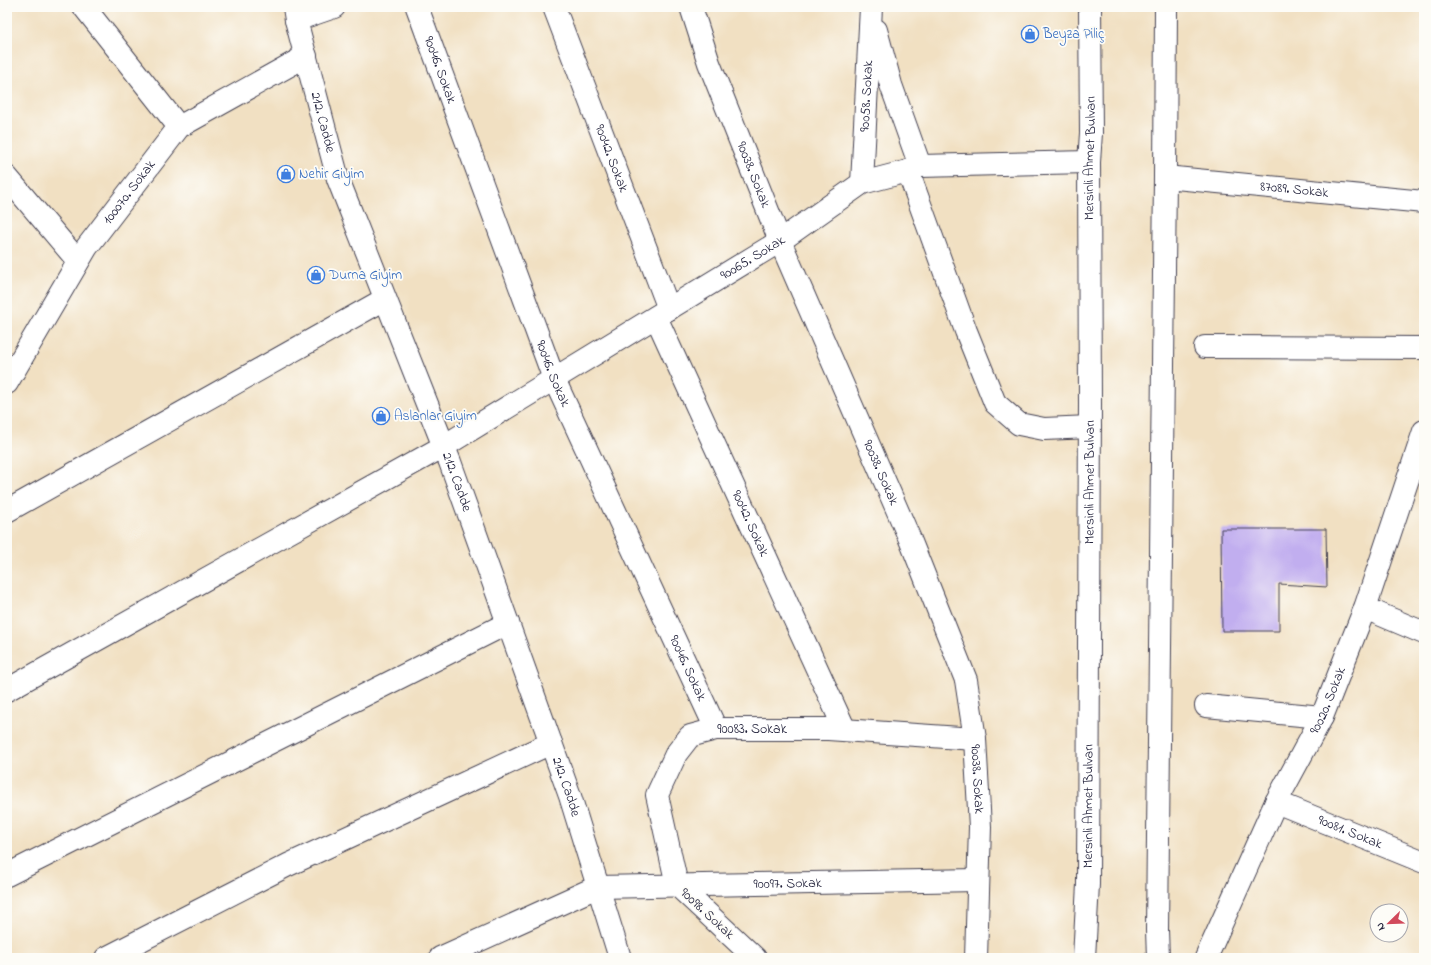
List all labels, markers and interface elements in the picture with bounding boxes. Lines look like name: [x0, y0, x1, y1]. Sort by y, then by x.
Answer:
shop icon: Beyza Piliç: [1020, 24, 1040, 44]
place label: Beyza Piliç: [1042, 24, 1105, 46]
street label: 90046. Sokak: [418, 33, 462, 107]
street label: 90058. Sokak: [854, 59, 879, 132]
street label: 212. Cadde: [305, 90, 341, 156]
street label: Mersinli Ahmet Bulvarı: [1078, 96, 1102, 220]
street label: 90042. Sokak: [589, 121, 634, 196]
street label: 90038. Sokak: [731, 138, 776, 212]
street label: 100070. Sokak: [97, 155, 161, 229]
shop icon: Nehir Giyim: [276, 164, 296, 184]
place label: Nehir Giyim: [299, 164, 364, 186]
street label: 87089. Sokak: [1259, 176, 1330, 203]
street label: 90065. Sokak: [716, 230, 790, 286]
shop icon: Durna Giyim: [306, 265, 326, 285]
place label: Durna Giyim: [328, 265, 402, 287]
street label: 90046. Sokak: [530, 337, 576, 411]
shop icon: Aslanlar Giyim: [371, 406, 391, 426]
place label: Aslanlar Giyim: [394, 406, 477, 428]
street label: Mersinli Ahmet Bulvarı: [1079, 420, 1100, 544]
street label: 90038. Sokak: [857, 436, 905, 509]
street label: 212. Cadde: [437, 449, 478, 515]
street label: 90042. Sokak: [726, 487, 775, 561]
street label: 90046. Sokak: [664, 632, 712, 705]
street label: 90020. Sokak: [1304, 663, 1352, 738]
street label: 90083. Sokak: [717, 719, 788, 740]
street label: 90038. Sokak: [965, 744, 990, 815]
street label: Mersinli Ahmet Bulvarı: [1078, 744, 1099, 868]
street label: 212. Cadde: [546, 754, 586, 820]
street label: 90081. Sokak: [1315, 810, 1386, 855]
street label: 90097. Sokak: [753, 872, 823, 895]
street label: 90098. Sokak: [675, 883, 740, 945]
north arrow: [1369, 903, 1409, 943]
text: N: [1372, 920, 1390, 933]

